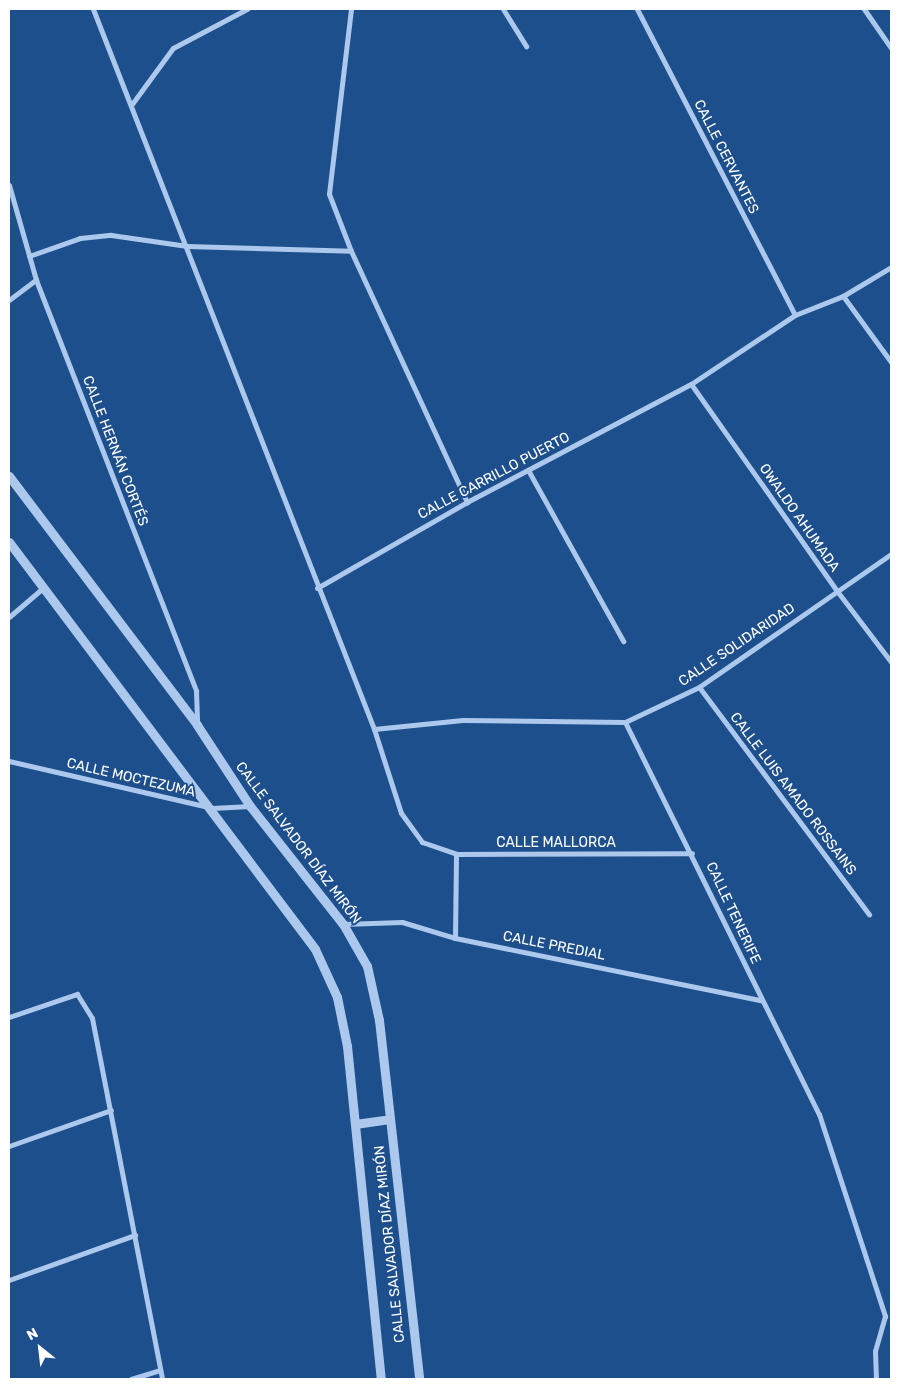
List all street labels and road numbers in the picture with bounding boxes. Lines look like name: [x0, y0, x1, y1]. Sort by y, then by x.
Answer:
street label: CALLE CERVANTES: [690, 97, 762, 217]
street label: CALLE HERNÁN CORTÉS: [79, 374, 151, 528]
street label: CALLE CARRILLO PUERTO: [415, 429, 573, 523]
street label: OWALDO AHUMADA: [755, 461, 843, 575]
street label: CALLE SOLIDARIDAD: [676, 600, 798, 690]
street label: CALLE LUIS AMADO ROSSAINS: [726, 709, 860, 879]
street label: CALLE MOCTEZUMA: [65, 755, 197, 801]
street label: CALLE SALVADOR DÍAZ MIRÓN: [232, 759, 364, 927]
street label: CALLE MALLORCA: [496, 835, 616, 851]
street label: CALLE TENERIFE: [702, 859, 764, 967]
street label: CALLE PREDIAL: [502, 928, 606, 964]
street label: CALLE SALVADOR DÍAZ MIRÓN: [371, 1144, 409, 1344]

